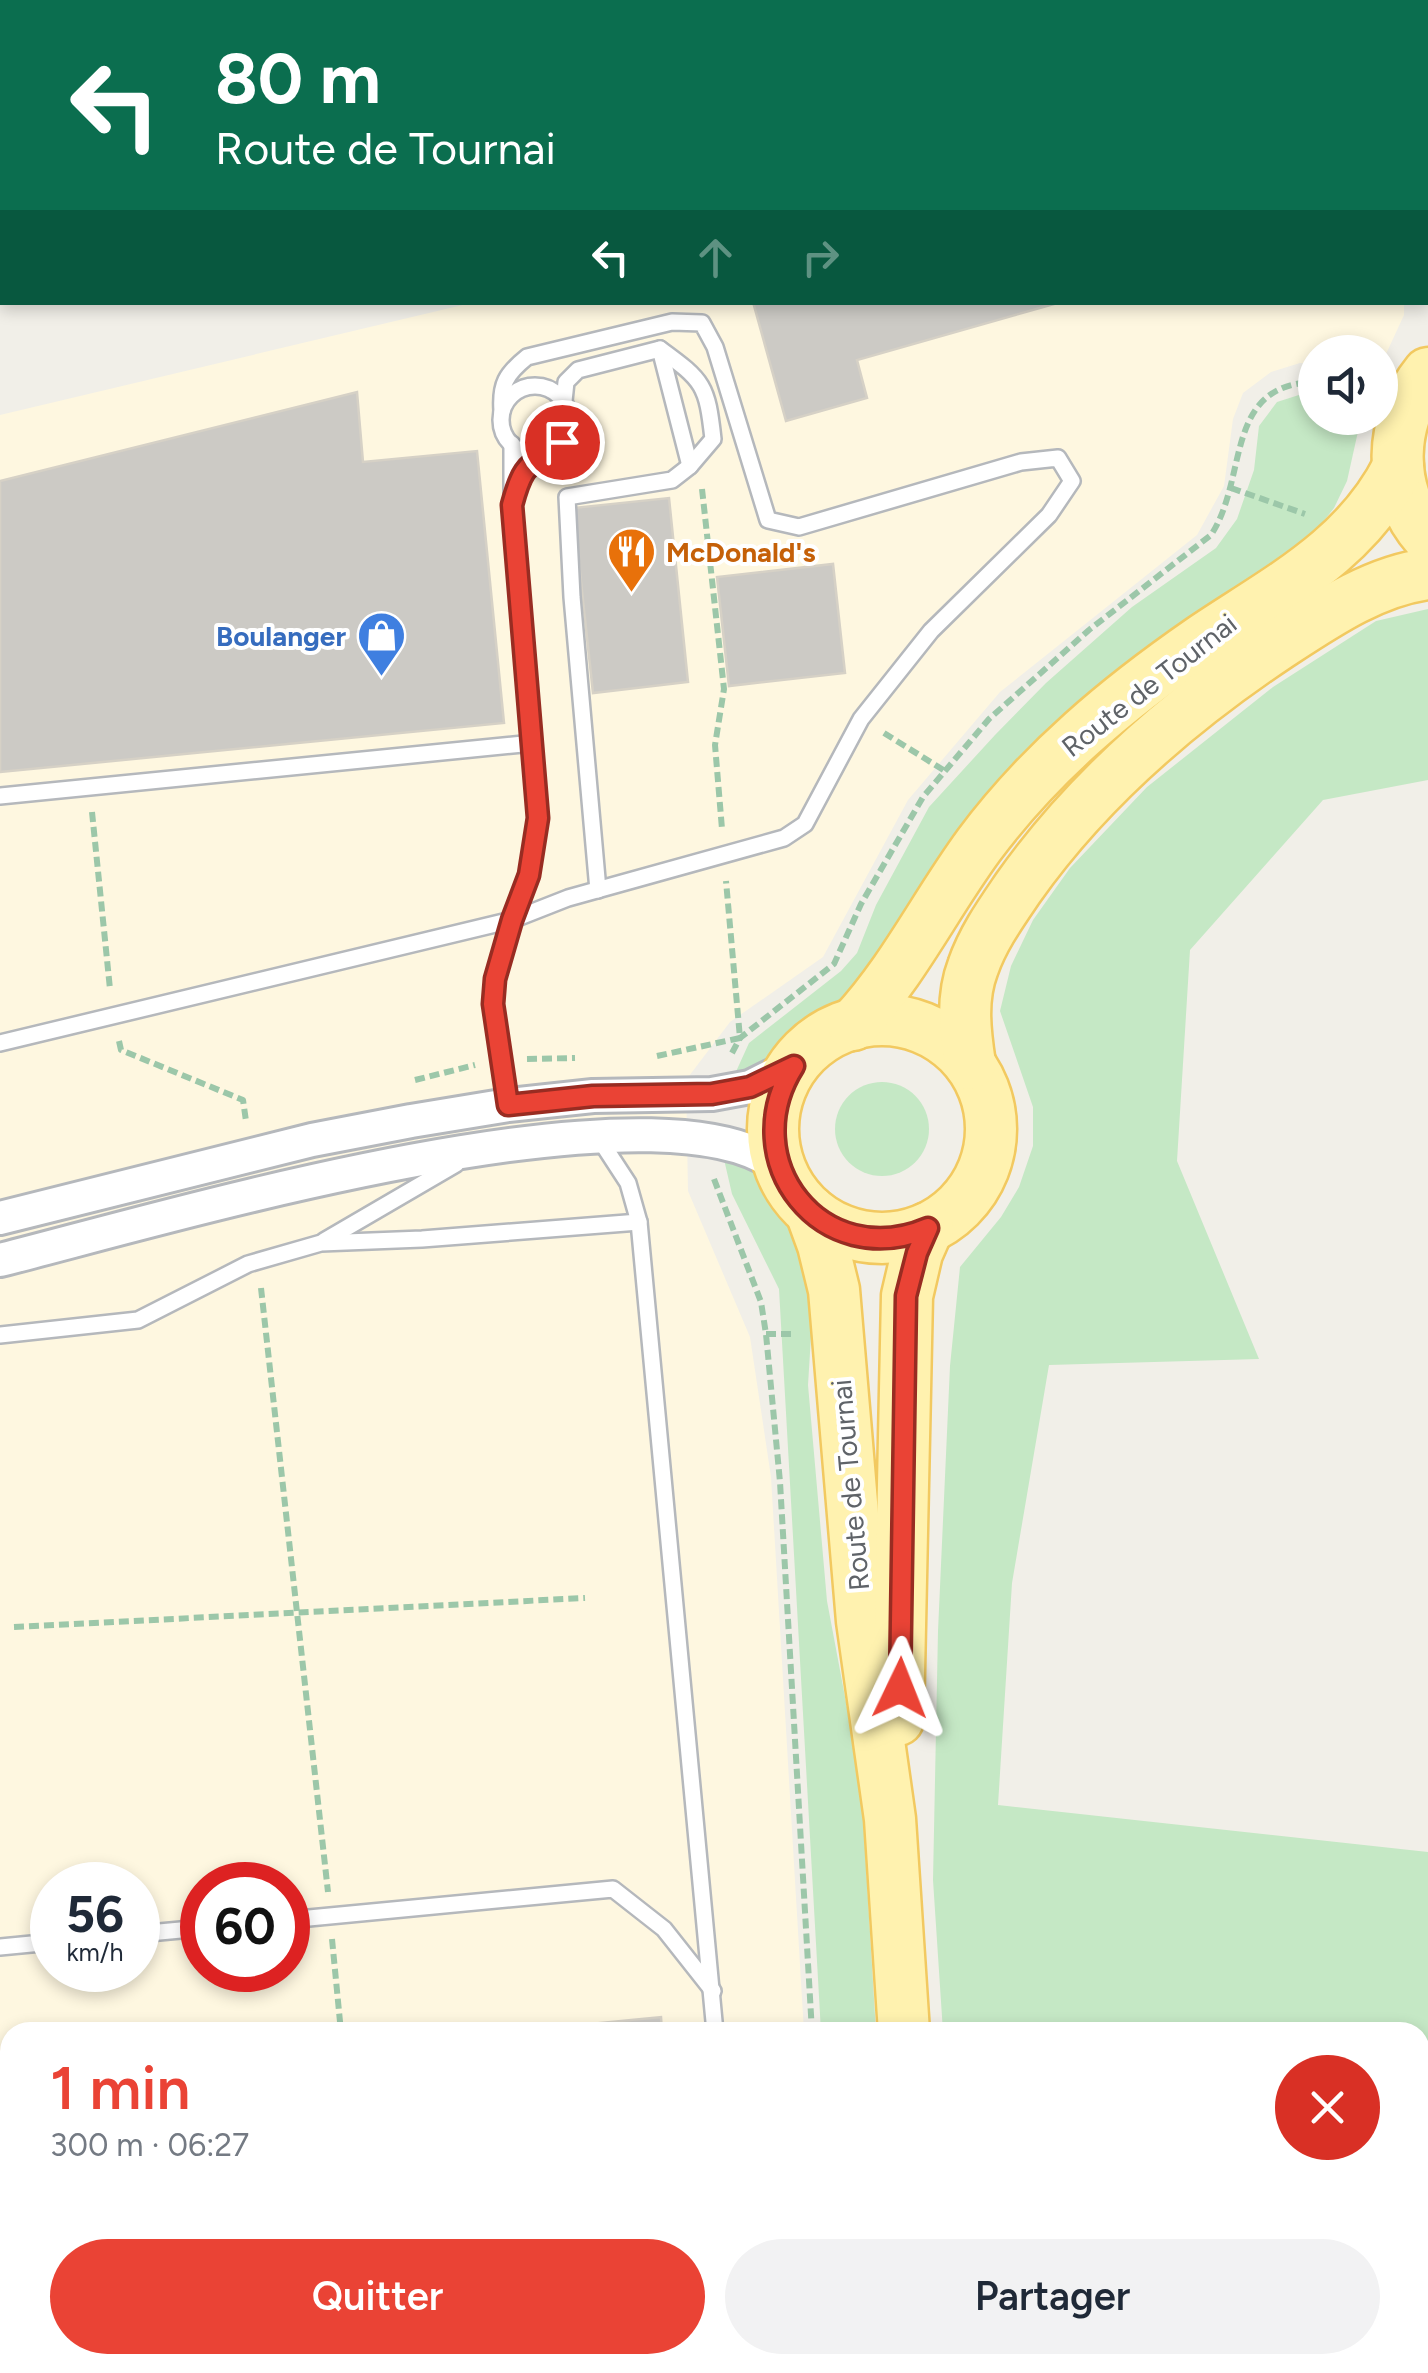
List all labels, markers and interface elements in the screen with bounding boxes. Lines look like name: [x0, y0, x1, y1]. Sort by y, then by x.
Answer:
text: 80 m: [215, 36, 381, 121]
icon: left: [50, 40, 180, 170]
text: Route de Tournai: [215, 121, 556, 175]
icon: left: [583, 230, 638, 285]
icon: ahead: [688, 230, 743, 285]
icon: right: [793, 230, 848, 285]
map controls: [1298, 335, 1398, 435]
button: sound: [1298, 335, 1398, 435]
pin: [520, 400, 605, 485]
icon: arrive: [535, 415, 590, 470]
restaurant icon: McDonald's: [605, 526, 657, 594]
place label: McDonald's: [666, 535, 815, 569]
street label: Route de Tournai: [1055, 606, 1243, 764]
shop icon: Boulanger: [355, 610, 407, 678]
place label: Boulanger: [216, 619, 346, 653]
street label: Route de Tournai: [824, 1378, 876, 1592]
position arrow: [848, 1636, 952, 1740]
speed limit sign: 60: [180, 1862, 310, 1992]
text: 56: [66, 1884, 124, 1945]
text: km/h: [66, 1937, 124, 1967]
text: 1 min: [50, 2052, 190, 2124]
button: close: [1275, 2055, 1380, 2160]
text: 300 m · 06:27: [50, 2126, 249, 2164]
button: Quitter: [50, 2239, 705, 2354]
button: Partager: [725, 2239, 1380, 2354]

